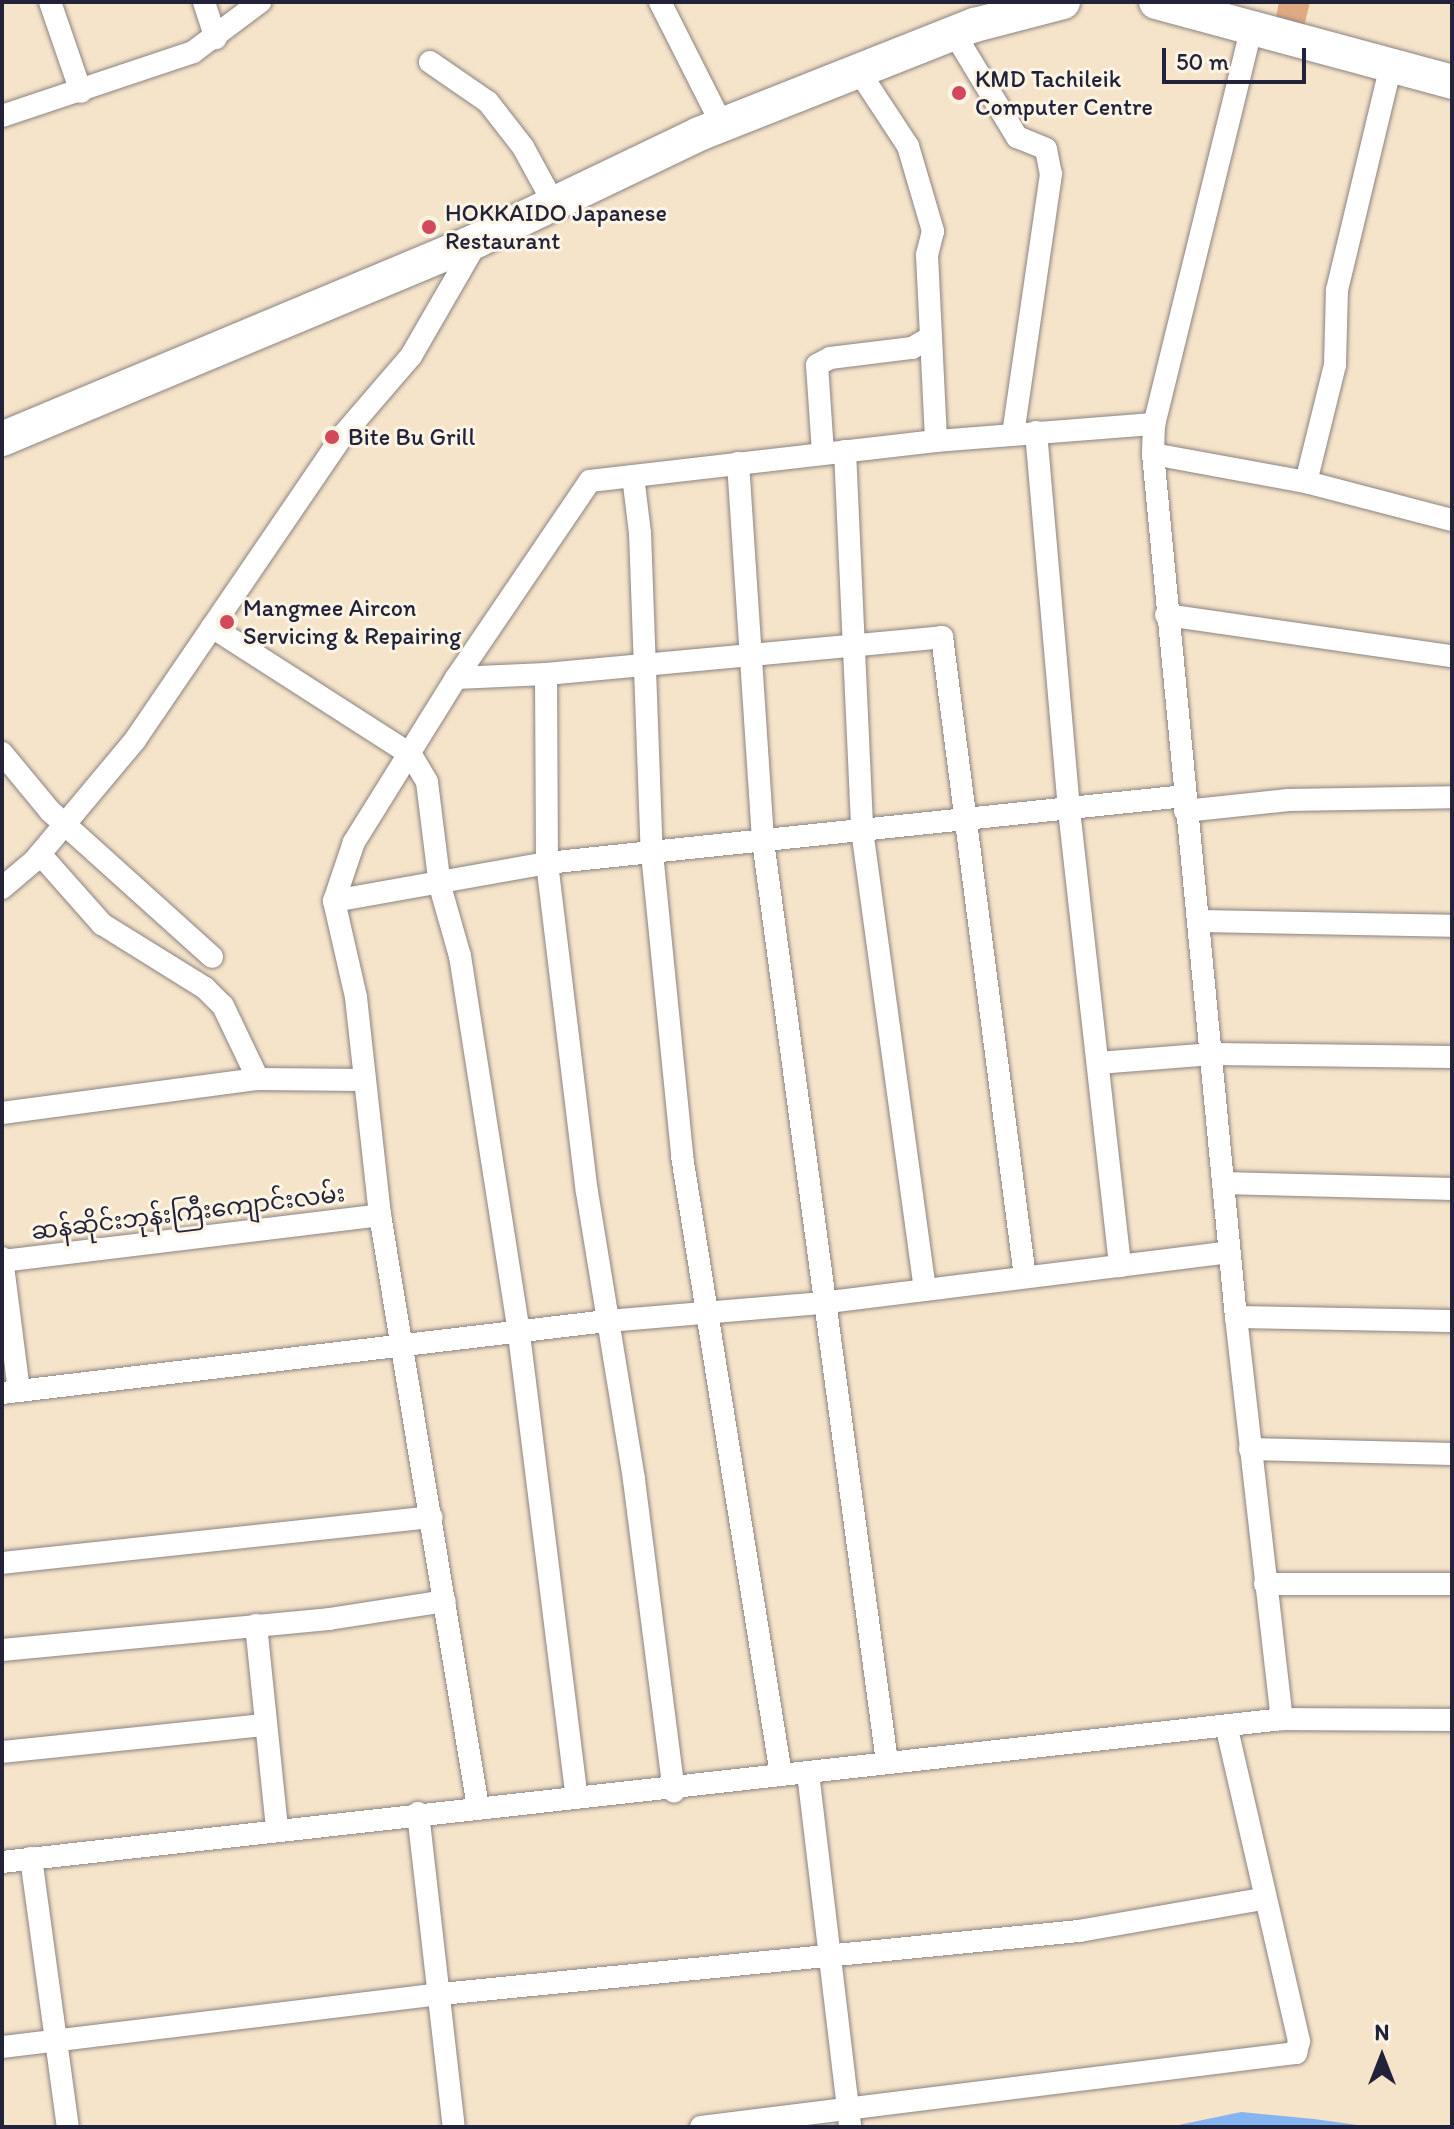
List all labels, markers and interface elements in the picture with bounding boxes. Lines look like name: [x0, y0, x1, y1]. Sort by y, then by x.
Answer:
scale bar: [1166, 32, 1310, 82]
text: 50 m: [1176, 47, 1229, 76]
place label: KMD Tachileik Computer Centre: [975, 65, 1154, 121]
marker: KMD Tachileik Computer Centre: [950, 84, 968, 102]
place label: HOKKAIDO Japanese Restaurant: [445, 199, 667, 255]
marker: HOKKAIDO Japanese Restaurant: [420, 218, 438, 236]
place label: Bite Bu Grill: [348, 423, 475, 451]
marker: Bite Bu Grill: [323, 428, 341, 446]
place label: Mangmee Aircon Servicing & Repairing: [243, 594, 462, 650]
marker: Mangmee Aircon Servicing & Repairing: [218, 613, 236, 631]
street label: ဆန်ဆိုင်းဘုန်းကြီးကျောင်းလမ်း: [30, 1178, 346, 1246]
north arrow: [1342, 2017, 1422, 2097]
text: N: [1375, 2019, 1389, 2046]

